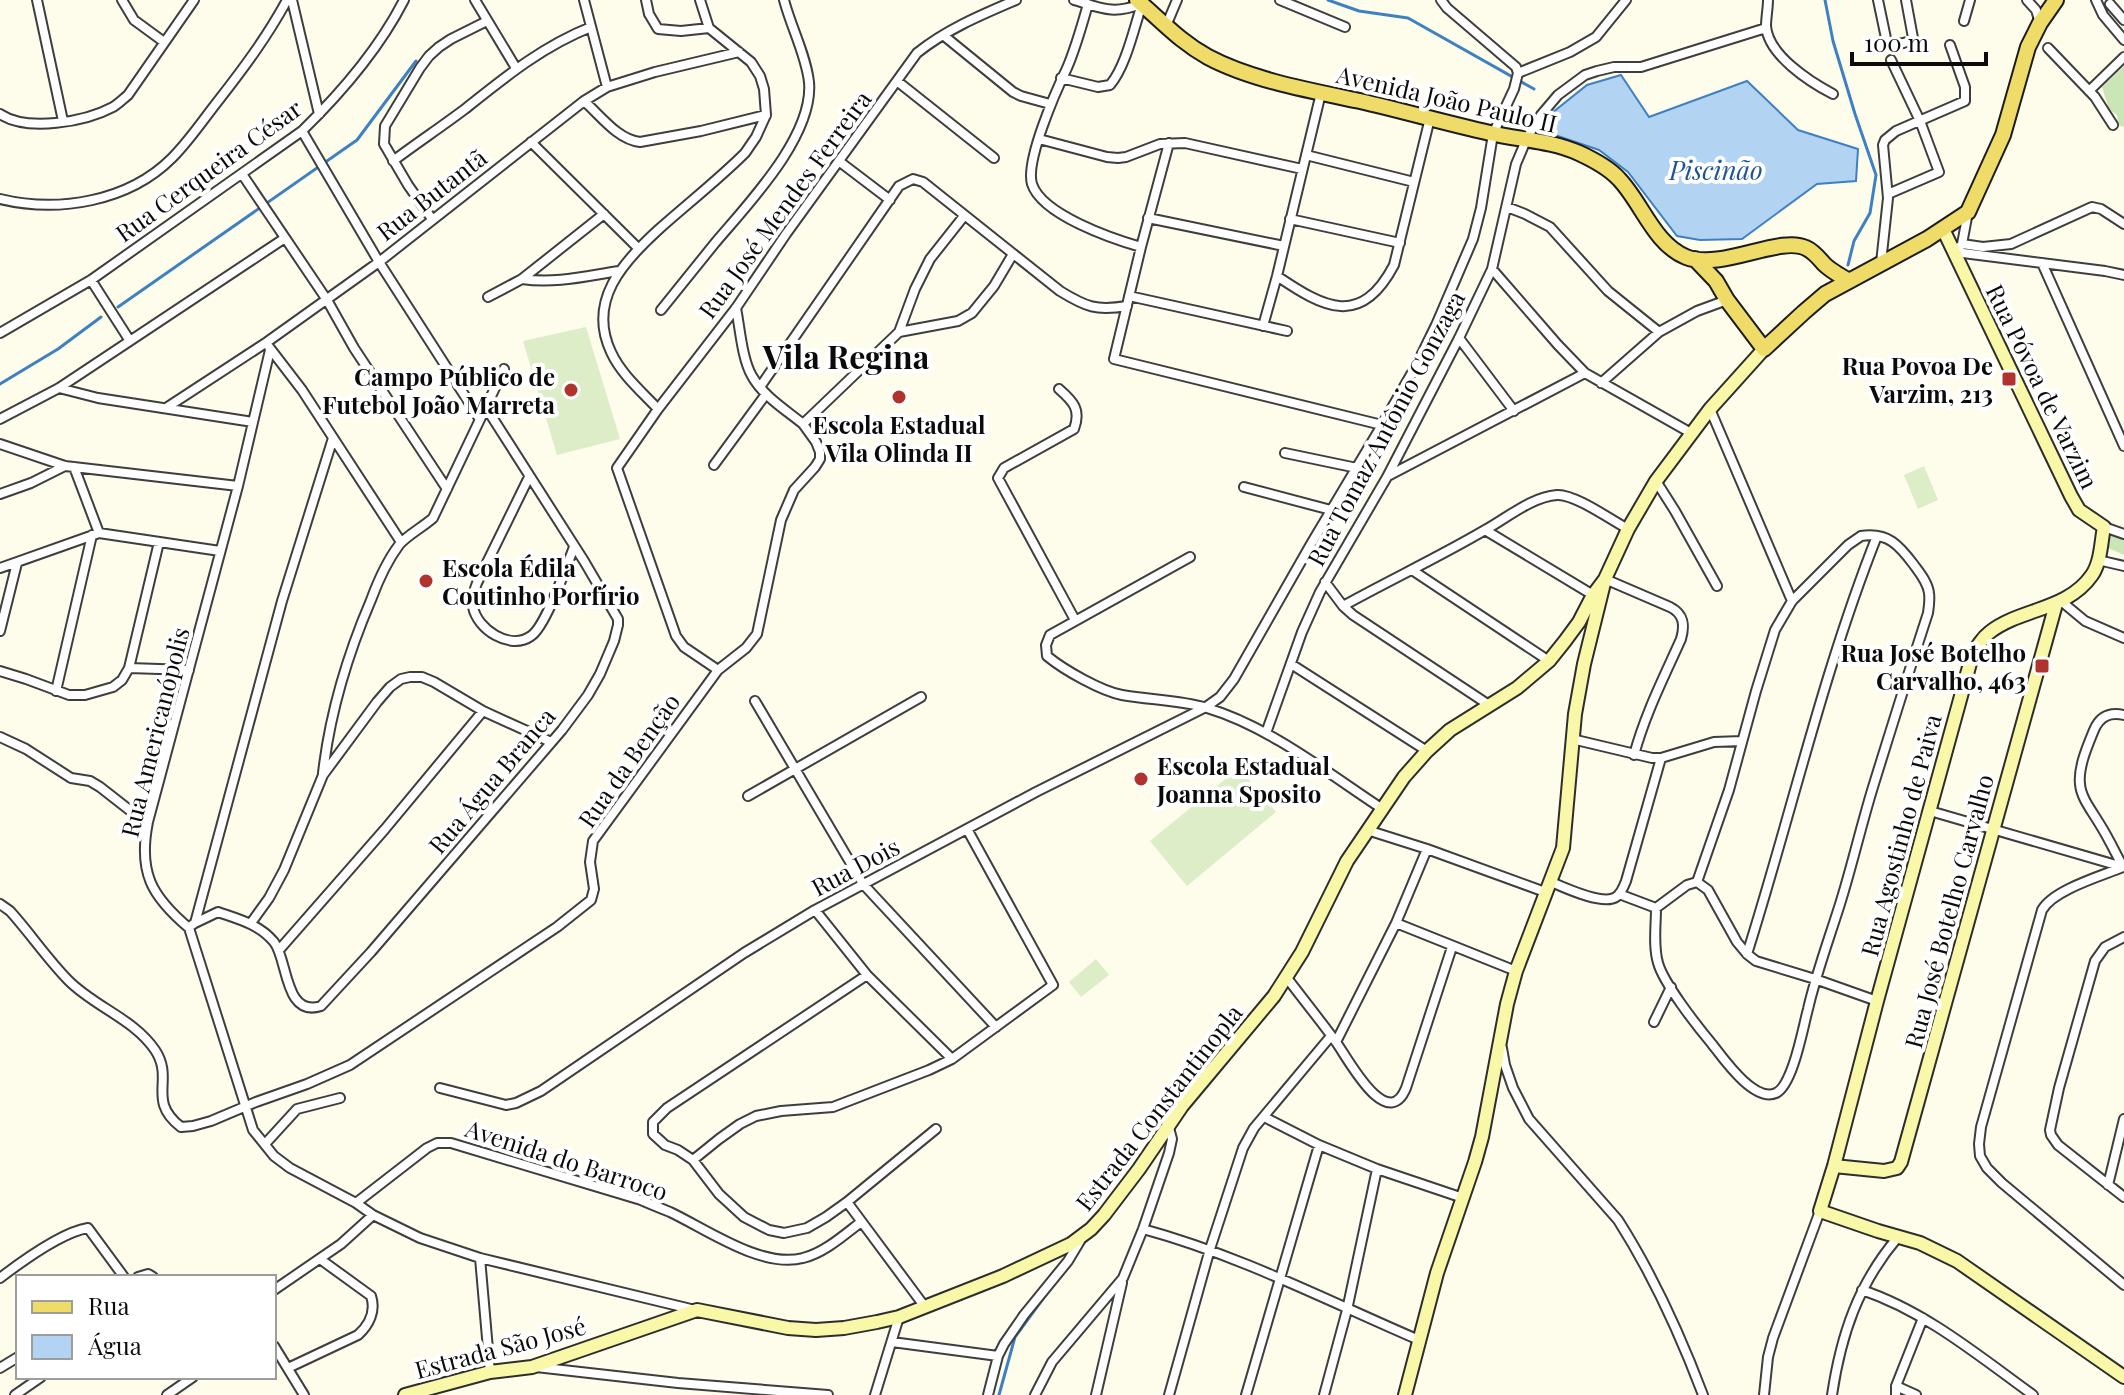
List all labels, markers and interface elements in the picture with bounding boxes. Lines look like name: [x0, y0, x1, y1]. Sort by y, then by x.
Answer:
scale bar: [1852, 16, 1986, 66]
text: 100 m: [1864, 26, 1929, 58]
street label: Avenida João Paulo II: [1333, 57, 1560, 139]
street label: Rua José Mendes Ferreira: [690, 84, 878, 324]
street label: Rua Cerqueira César: [108, 91, 308, 248]
street label: Rua Butantã: [369, 141, 493, 247]
water label: Piscinão: [1668, 152, 1763, 187]
street label: Rua Póvoa de Varzim: [1980, 279, 2106, 493]
street label: Rua Tomaz Antônio Gonzaga: [1299, 285, 1471, 571]
district label: Vila Regina: [762, 334, 930, 377]
place label: Rua Povoa De Varzim, 213: [1842, 349, 1993, 409]
place label: Campo Público de Futebol João Marreta: [322, 360, 556, 420]
marker: Rua Povoa De Varzim, 213: [2000, 370, 2018, 388]
marker: Campo Público de Futebol João Marreta: [562, 381, 580, 399]
marker: Escola Estadual Vila Olinda II: [890, 388, 908, 406]
place label: Escola Estadual Vila Olinda II: [813, 408, 986, 468]
place label: Escola Édila Coutinho Porfírio: [442, 551, 640, 611]
marker: Escola Édila Coutinho Porfírio: [417, 572, 435, 590]
street label: Rua Americanópolis: [112, 624, 196, 840]
place label: Rua José Botelho Carvalho, 463: [1840, 636, 2026, 696]
marker: Rua José Botelho Carvalho, 463: [2033, 657, 2051, 675]
street label: Rua da Benção: [570, 687, 686, 833]
street label: Rua Água Branca: [421, 700, 561, 860]
street label: Rua Agostinho de Paiva: [1852, 710, 1948, 960]
place label: Escola Estadual Joanna Sposito: [1156, 749, 1330, 809]
marker: Escola Estadual Joanna Sposito: [1132, 770, 1150, 788]
street label: Rua José Botelho Carvalho: [1896, 771, 2000, 1051]
street label: Rua Dois: [805, 829, 905, 903]
street label: Estrada Constantinopla: [1067, 997, 1249, 1217]
street label: Avenida do Barroco: [461, 1111, 672, 1207]
legend: [16, 1275, 276, 1379]
text: Rua: [88, 1289, 129, 1321]
street label: Estrada São José: [411, 1309, 589, 1385]
text: Água: [87, 1329, 142, 1361]

